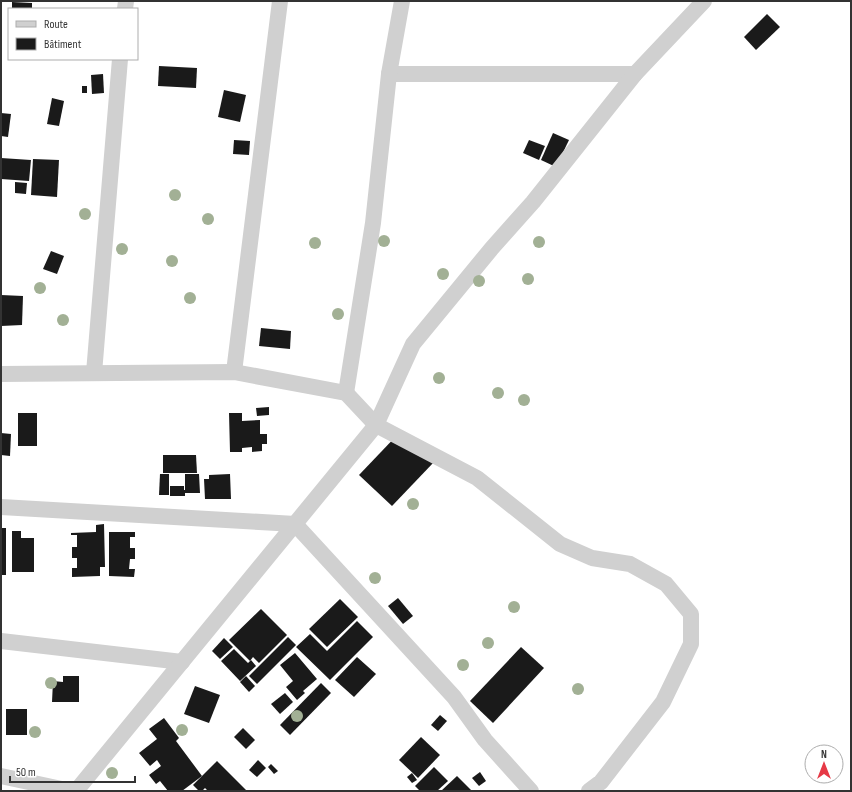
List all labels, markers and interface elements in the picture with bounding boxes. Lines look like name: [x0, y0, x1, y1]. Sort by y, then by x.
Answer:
legend: [8, 8, 138, 60]
text: Route: [44, 17, 68, 32]
text: Bâtiment: [44, 37, 82, 52]
north arrow: [804, 744, 844, 784]
text: N: [821, 748, 827, 761]
scale bar: [10, 758, 135, 784]
text: 50 m: [16, 765, 36, 780]

